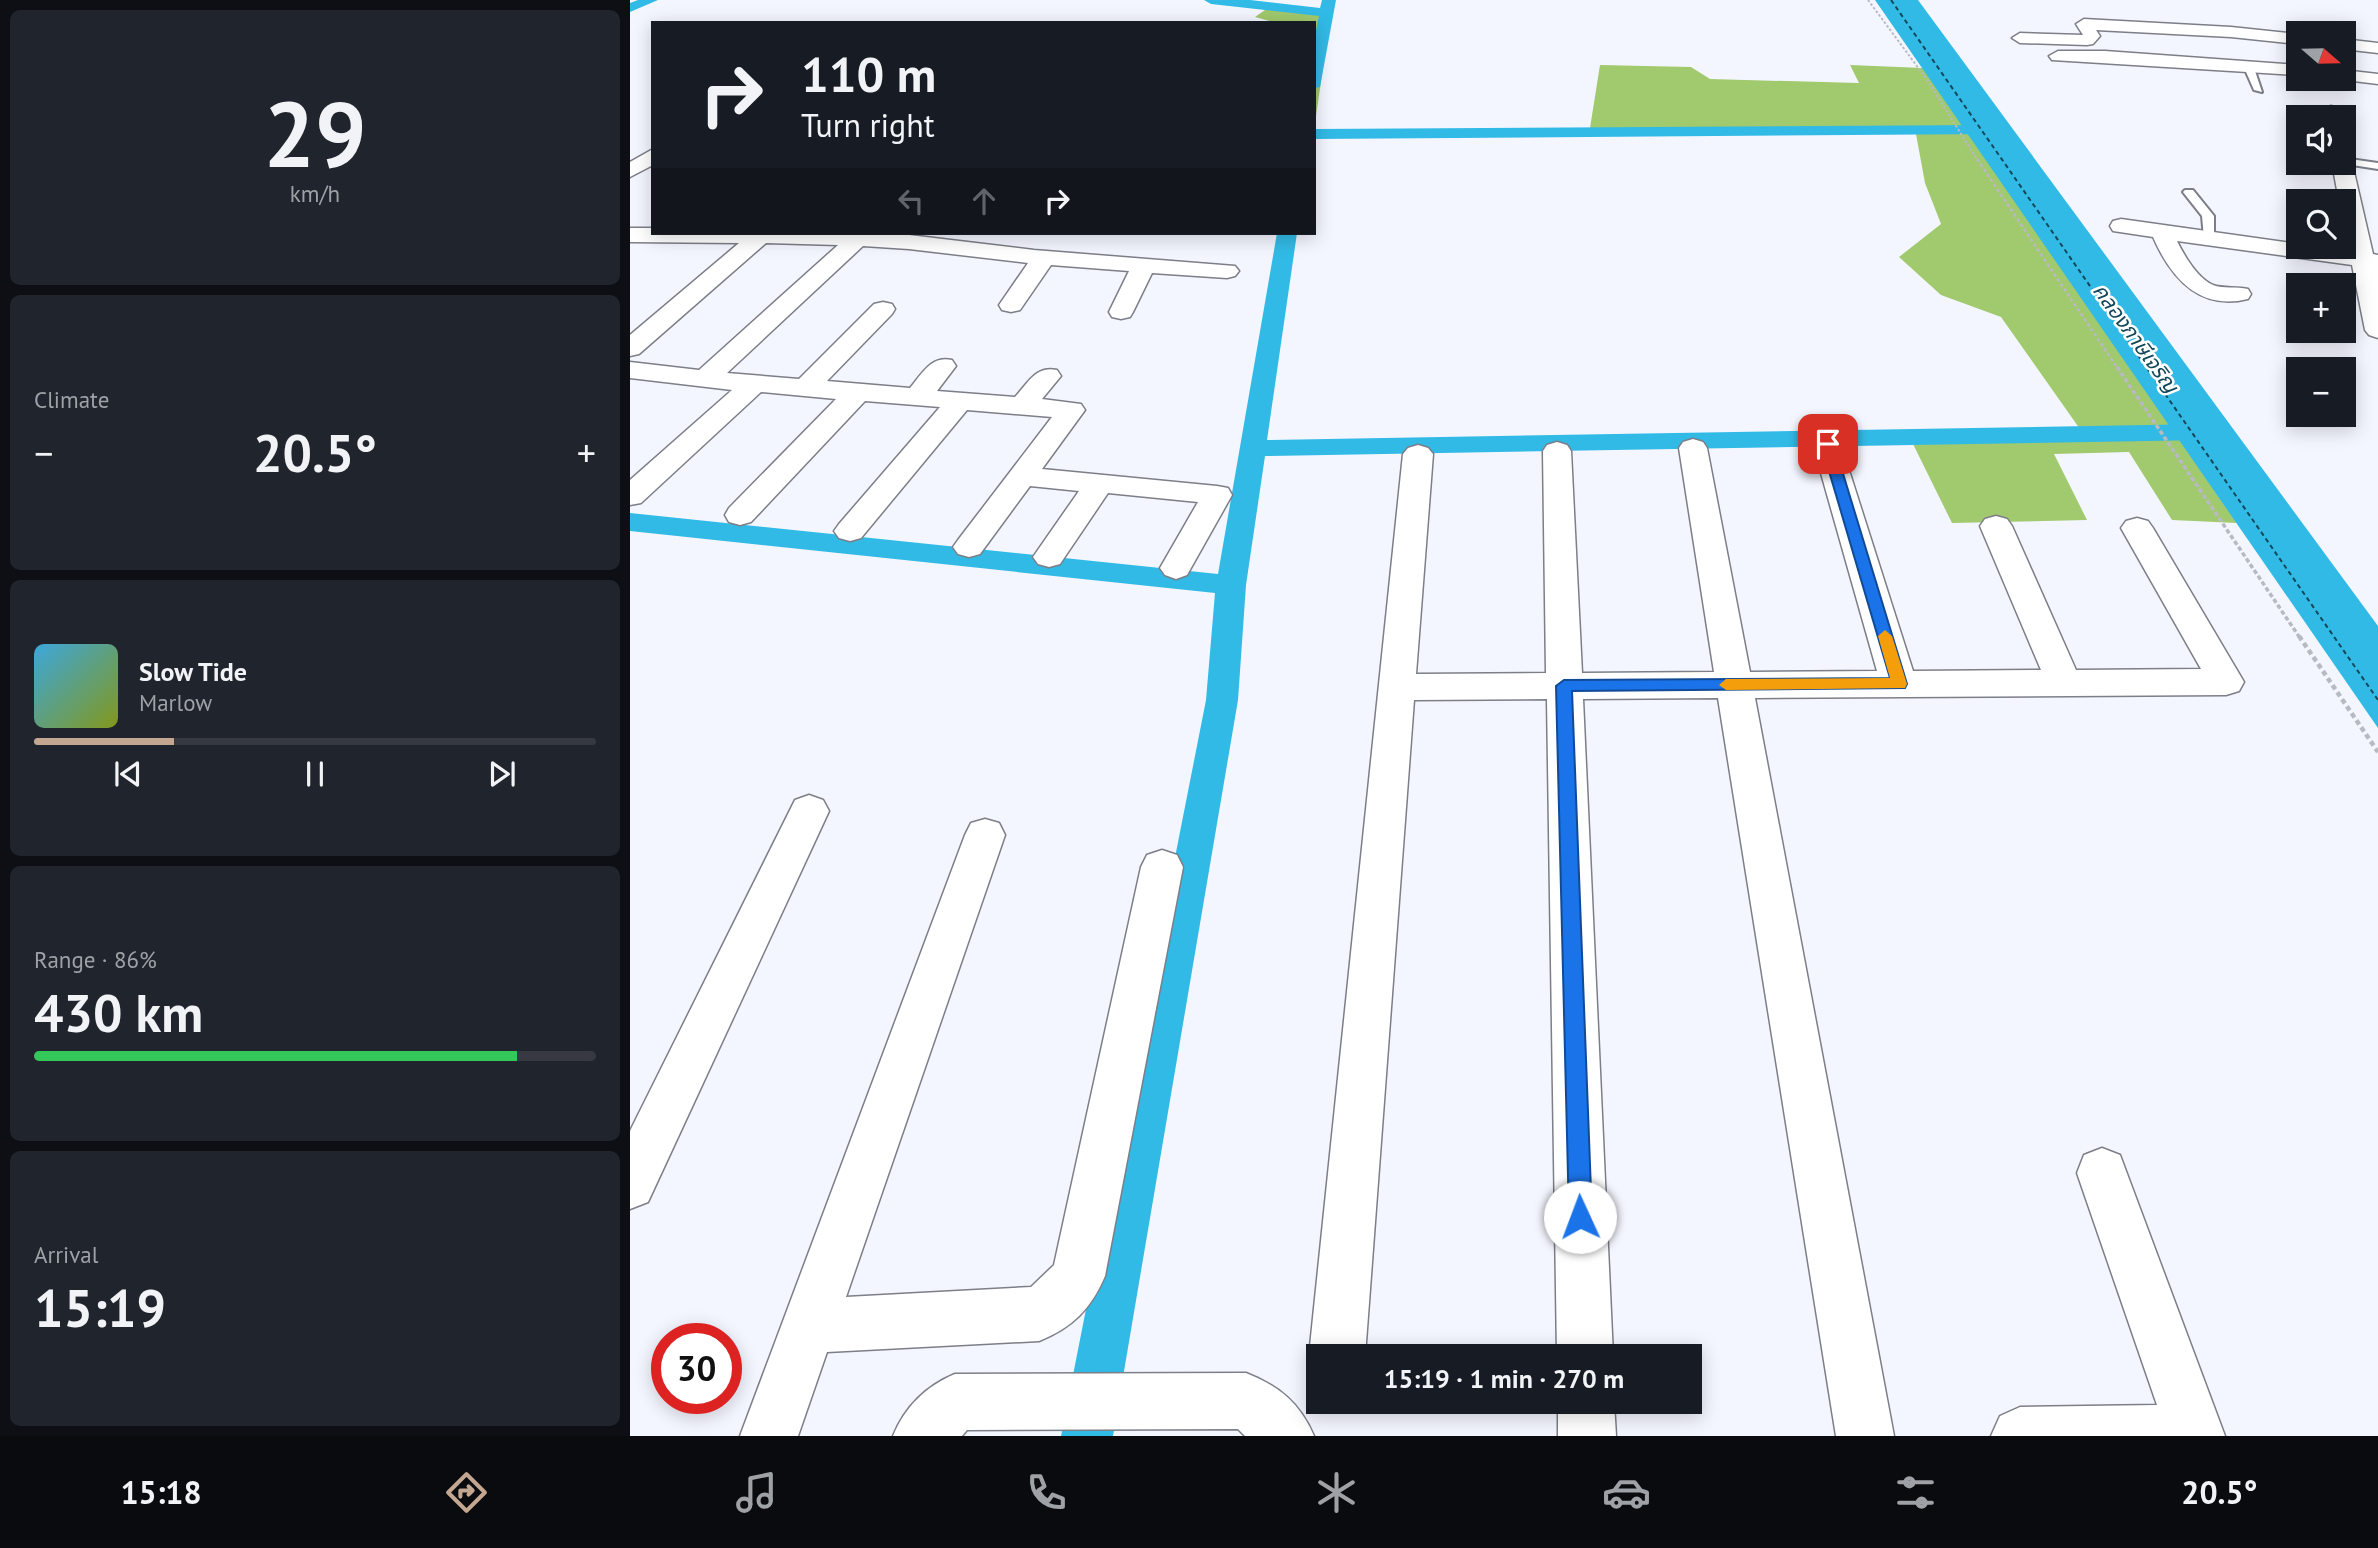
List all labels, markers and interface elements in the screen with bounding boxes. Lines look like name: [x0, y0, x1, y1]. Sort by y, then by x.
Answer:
north arrow: [2286, 21, 2356, 91]
map controls: [2286, 21, 2356, 427]
text: 110 m: [801, 42, 936, 106]
icon: right: [686, 49, 777, 140]
text: 29: [263, 74, 367, 192]
text: Turn right: [801, 104, 935, 146]
button: sound: [2286, 105, 2356, 175]
text: km/h: [290, 179, 340, 208]
icon: left: [892, 182, 930, 220]
icon: ahead: [965, 182, 1003, 220]
icon: right: [1038, 182, 1076, 220]
button: search: [2286, 189, 2356, 259]
button: +: [2286, 273, 2356, 343]
water label: คลองภาษีเจริญ: [2087, 278, 2186, 400]
button: −: [2286, 357, 2356, 427]
text: Climate: [34, 385, 109, 414]
pin: [1798, 414, 1858, 474]
text: 20.5°: [253, 419, 377, 486]
icon: arrive: [1809, 425, 1847, 463]
text: −: [34, 428, 53, 477]
text: +: [577, 428, 596, 477]
text: Slow Tide: [139, 655, 247, 688]
text: Marlow: [139, 688, 212, 717]
icon: previous: [109, 755, 147, 793]
icon: pause: [296, 755, 334, 793]
icon: next: [483, 755, 521, 793]
text: Range · 86%: [34, 945, 157, 974]
text: 430 km: [34, 979, 203, 1046]
position arrow: [1543, 1180, 1617, 1254]
text: Arrival: [34, 1240, 98, 1269]
text: 15:19: [34, 1274, 166, 1341]
speed limit sign: 30: [651, 1323, 742, 1414]
text: 15:19 · 1 min · 270 m: [1384, 1362, 1624, 1395]
icon: directions: [442, 1468, 491, 1517]
icon: music: [732, 1468, 781, 1517]
icon: phone: [1022, 1468, 1071, 1517]
icon: climate: [1312, 1468, 1361, 1517]
icon: car: [1602, 1468, 1651, 1517]
icon: filters: [1891, 1468, 1940, 1517]
text: 15:18: [120, 1471, 202, 1513]
text: 20.5°: [2181, 1471, 2258, 1513]

